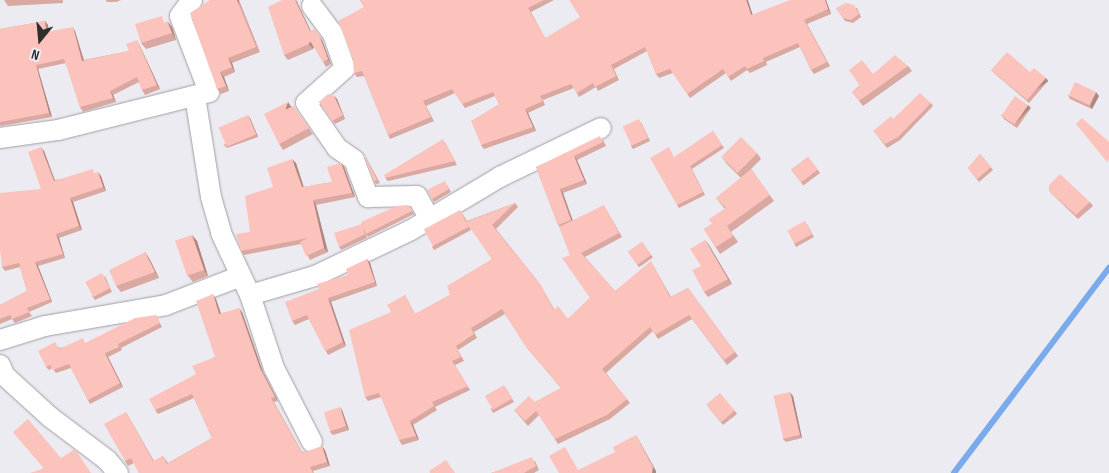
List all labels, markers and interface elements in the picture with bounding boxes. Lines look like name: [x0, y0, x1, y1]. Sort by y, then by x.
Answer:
north arrow: [15, 15, 65, 65]
text: N: [29, 46, 42, 64]

